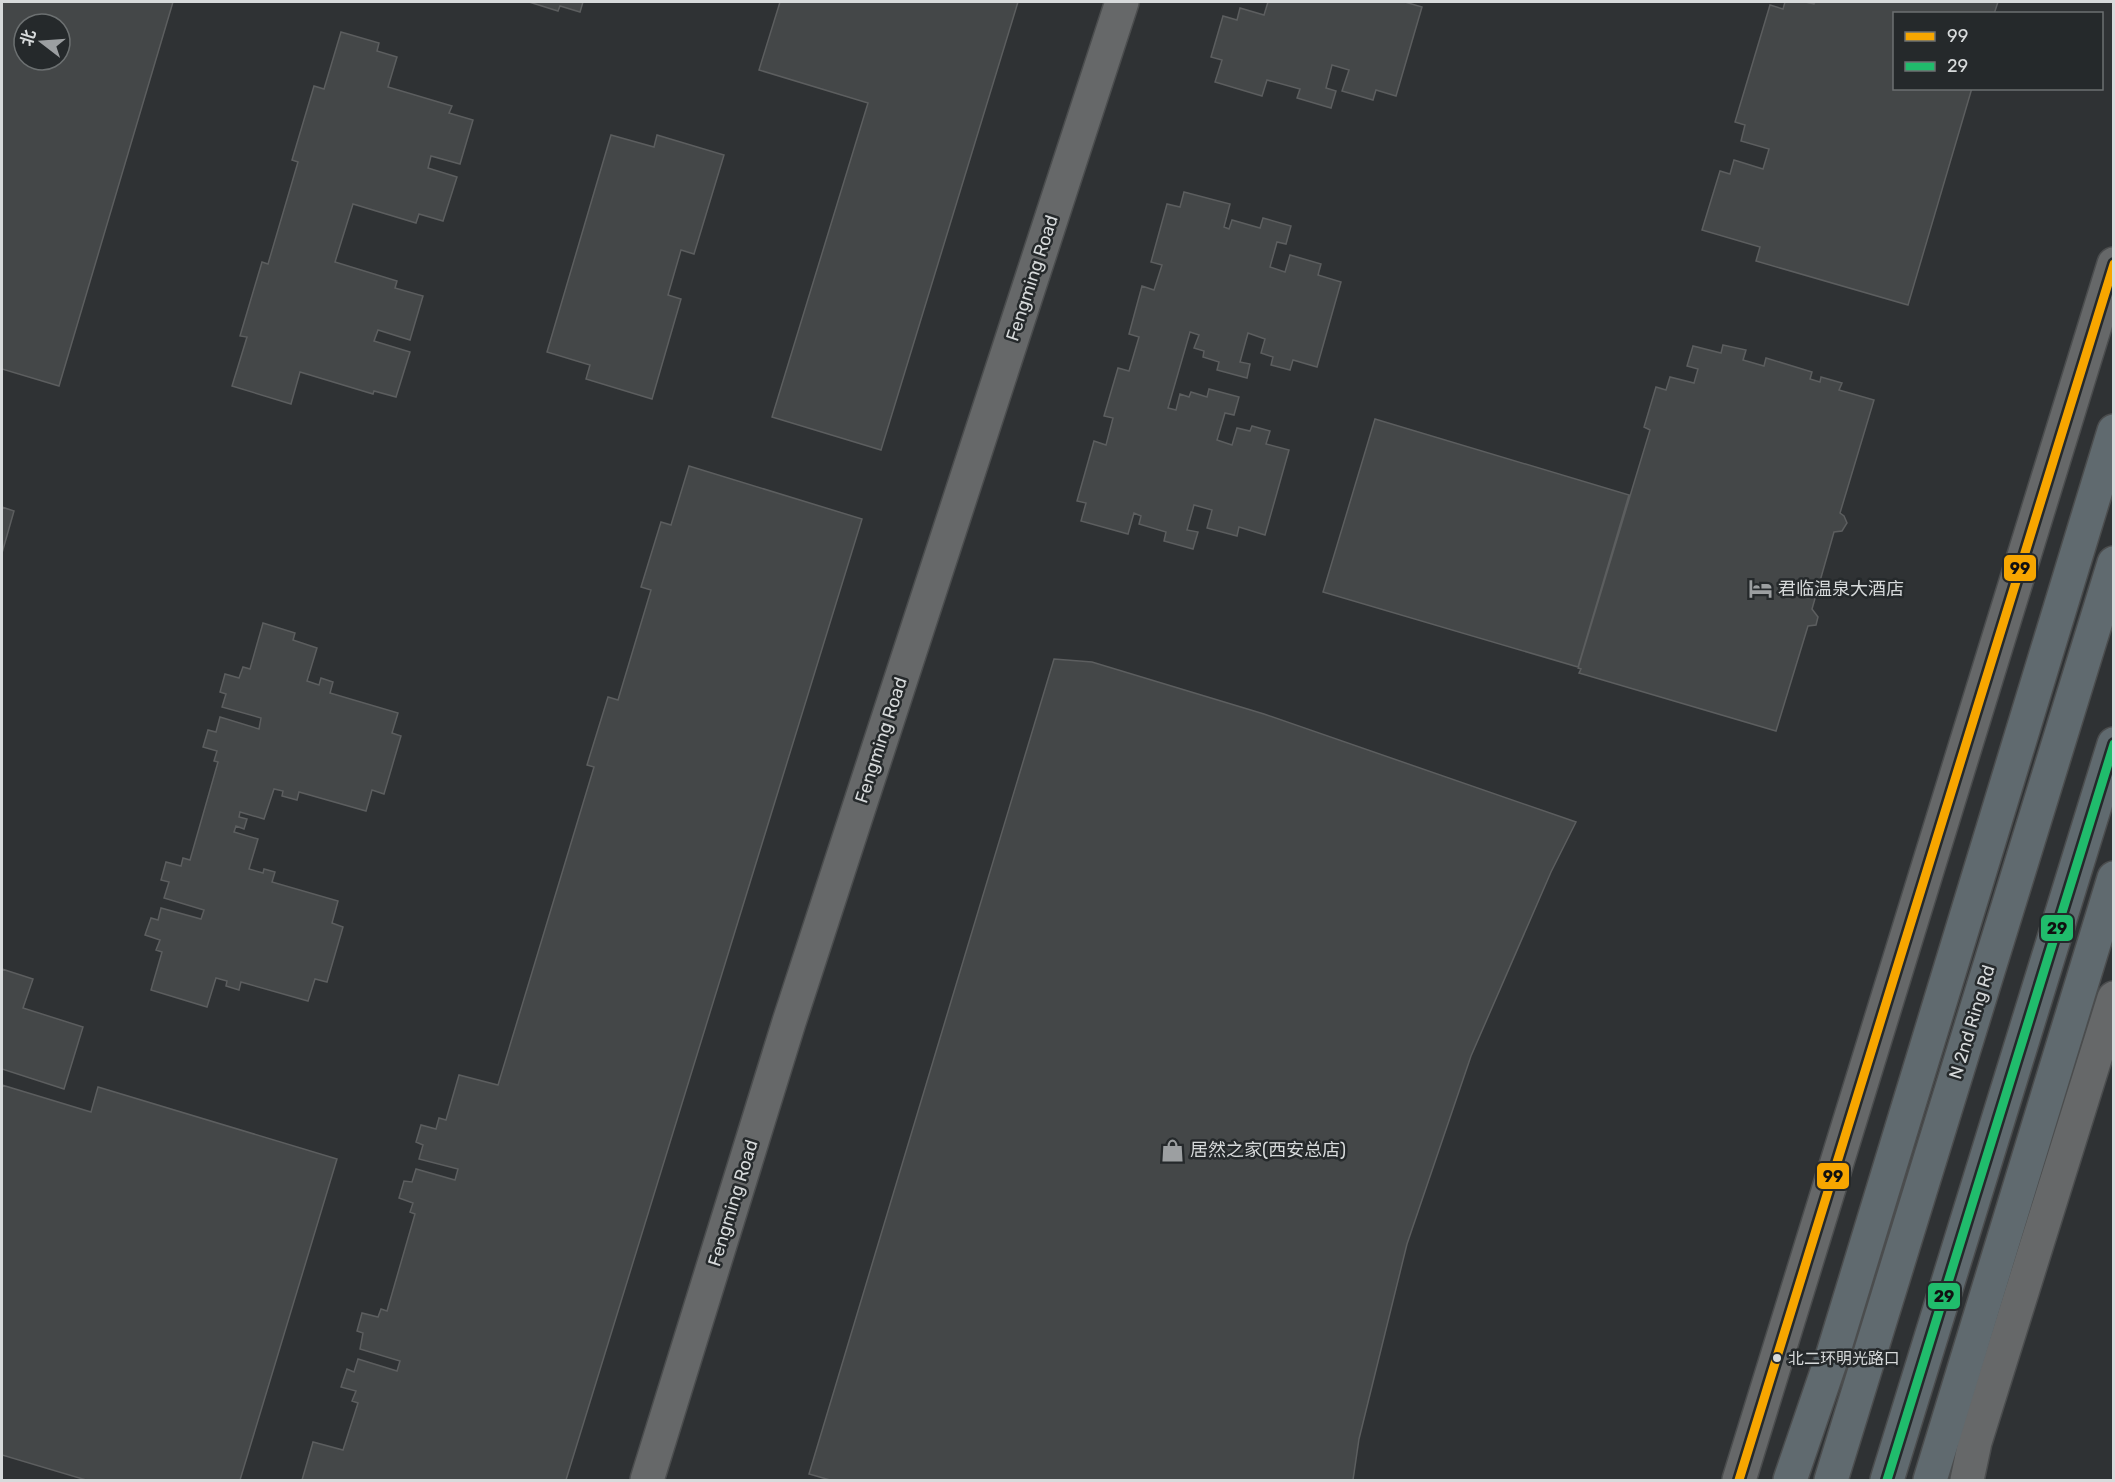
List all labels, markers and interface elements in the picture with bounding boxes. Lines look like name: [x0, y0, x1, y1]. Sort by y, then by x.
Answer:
north arrow: [12, 12, 72, 72]
legend: [1893, 12, 2103, 90]
text: 99: [1947, 25, 1968, 47]
text: 北: [17, 27, 40, 48]
text: 29: [1947, 55, 1968, 77]
street label: Fengming Road: [1001, 212, 1063, 344]
line badge: 99: [2003, 554, 2037, 582]
text: 99: [2010, 559, 2030, 578]
hotel icon: 君临温泉大酒店: [1747, 576, 1773, 602]
place label: 君临温泉大酒店: [1778, 578, 1904, 600]
street label: Fengming Road: [850, 674, 912, 806]
line badge: 29: [2040, 914, 2074, 942]
text: 29: [2047, 919, 2067, 938]
street label: N 2nd Ring Rd: [1944, 962, 2000, 1082]
street label: Fengming Road: [703, 1137, 763, 1269]
shop icon: 居然之家(西安总店): [1159, 1137, 1185, 1163]
place label: 居然之家(西安总店): [1190, 1139, 1346, 1161]
line badge: 99: [1816, 1162, 1850, 1190]
text: 99: [1823, 1167, 1843, 1186]
line badge: 29: [1927, 1282, 1961, 1310]
text: 29: [1934, 1287, 1954, 1306]
place label: 北二环明光路口: [1788, 1349, 1900, 1368]
marker: 北二环明光路口: [1771, 1352, 1783, 1364]

